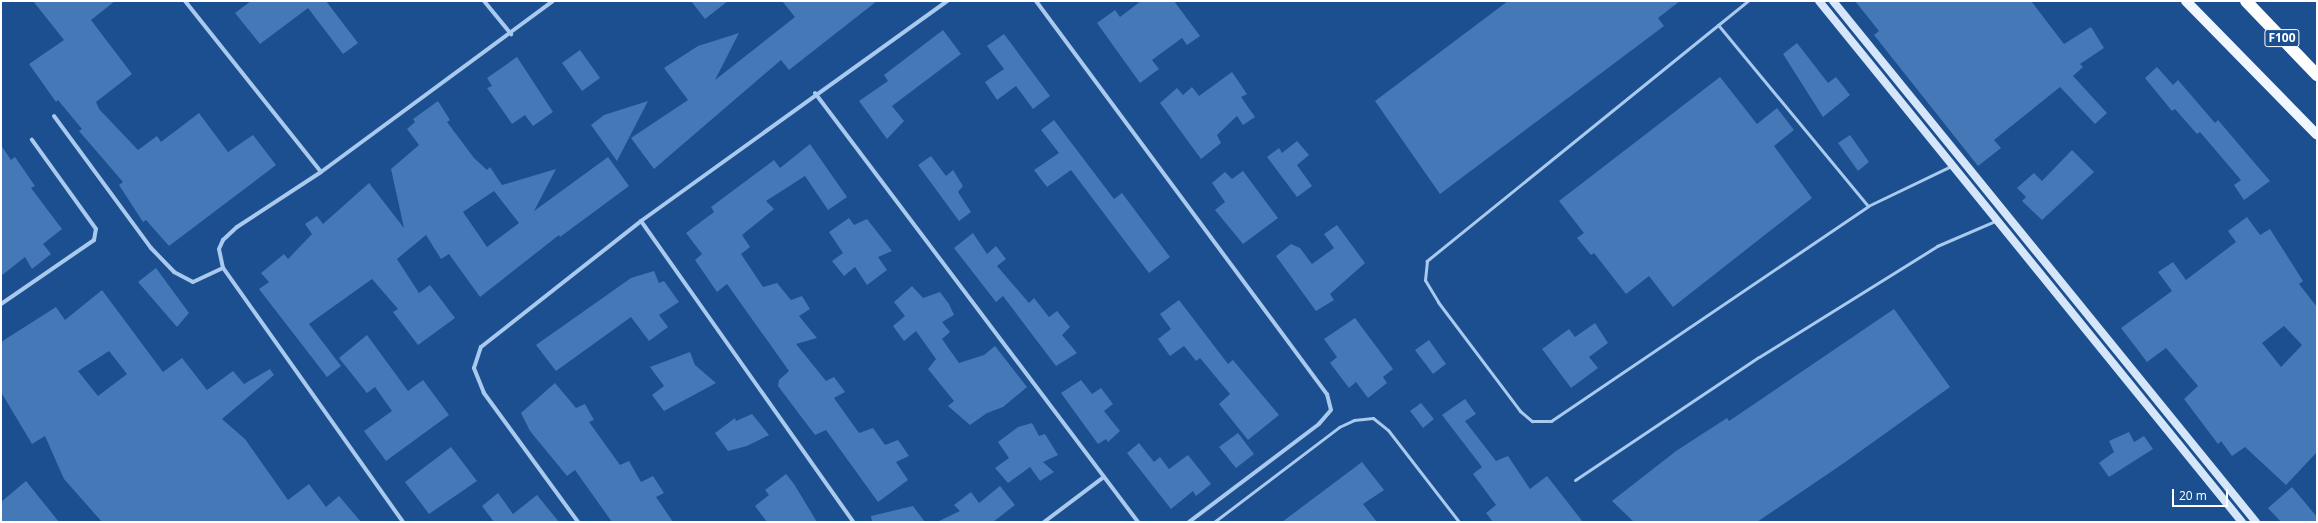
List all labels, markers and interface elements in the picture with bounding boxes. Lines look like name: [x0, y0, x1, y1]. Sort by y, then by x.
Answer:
road number: F100: [2264, 28, 2300, 48]
scale bar: [2174, 481, 2230, 507]
text: 20 m: [2179, 487, 2207, 504]

